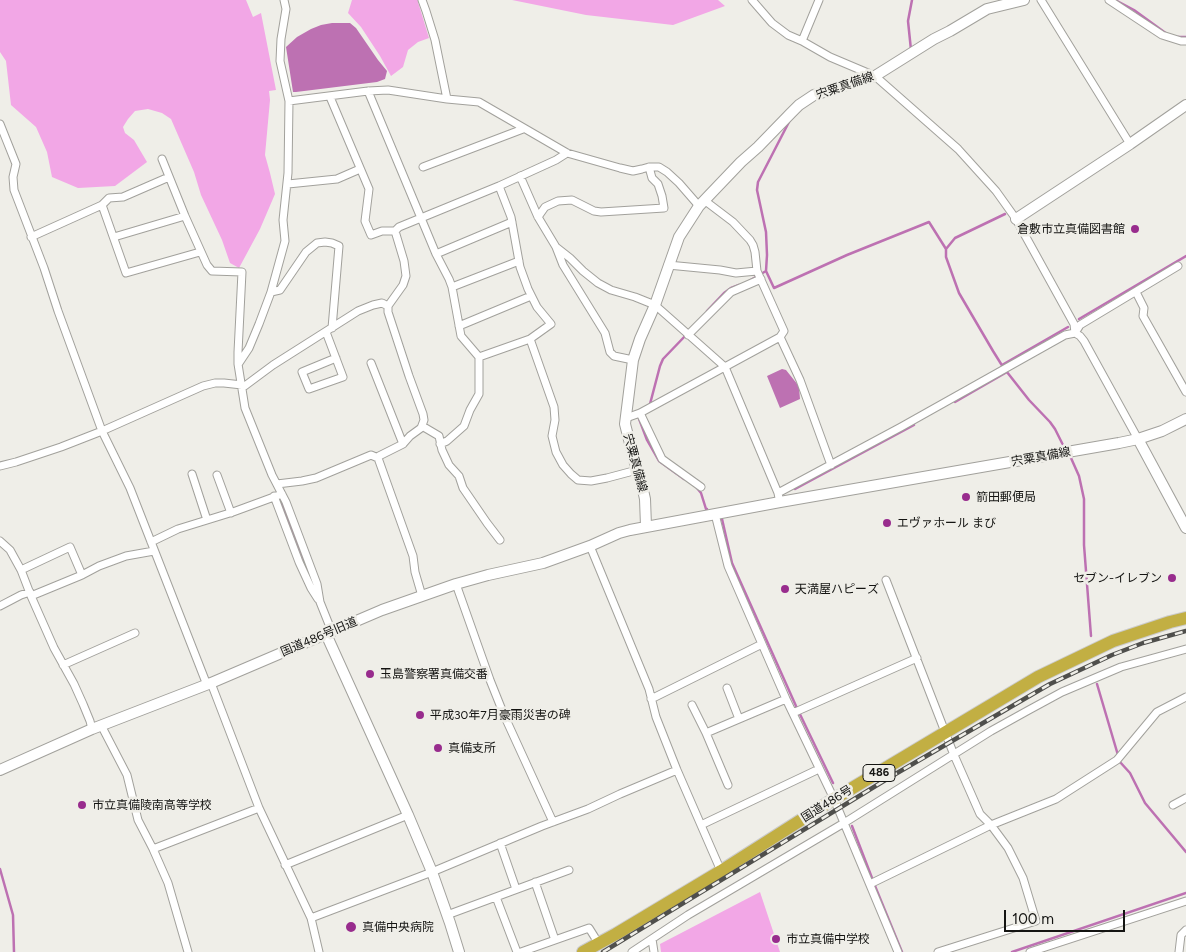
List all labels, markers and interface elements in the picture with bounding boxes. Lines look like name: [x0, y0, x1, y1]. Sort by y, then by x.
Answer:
street label: 宍粟真備線: [814, 69, 876, 103]
place label: 倉敷市立真備図書館: [1017, 222, 1125, 236]
marker: 倉敷市立真備図書館: [1129, 223, 1141, 235]
street label: 宍粟真備線: [620, 432, 650, 494]
street label: 宍粟真備線: [1010, 445, 1072, 469]
place label: 箭田郵便局: [976, 490, 1036, 504]
marker: 箭田郵便局: [960, 491, 972, 503]
place label: エヴァホール まび: [897, 516, 996, 530]
marker: エヴァホール まび: [881, 517, 893, 529]
place label: セブン-イレブン: [1073, 571, 1162, 585]
marker: セブン-イレブン: [1166, 572, 1178, 584]
place label: 天満屋ハピーズ: [795, 582, 879, 596]
marker: 天満屋ハピーズ: [779, 583, 791, 595]
street label: 国道486号旧道: [279, 614, 359, 660]
place label: 玉島警察署真備交番: [380, 667, 488, 681]
marker: 玉島警察署真備交番: [364, 668, 376, 680]
place label: 平成30年7月豪雨災害の碑: [430, 708, 571, 722]
marker: 平成30年7月豪雨災害の碑: [414, 709, 426, 721]
place label: 真備支所: [448, 741, 496, 755]
marker: 真備支所: [432, 742, 444, 754]
road number: 486: [863, 764, 895, 781]
street label: 国道486号: [799, 783, 855, 825]
place label: 市立真備陵南高等学校: [92, 798, 212, 812]
marker: 市立真備陵南高等学校: [76, 799, 88, 811]
scale bar: [1006, 900, 1127, 932]
text: 100 m: [1012, 910, 1054, 928]
marker: 真備中央病院: [344, 920, 358, 934]
place label: 真備中央病院: [362, 920, 434, 934]
place label: 市立真備中学校: [786, 932, 870, 946]
marker: 市立真備中学校: [770, 933, 782, 945]

